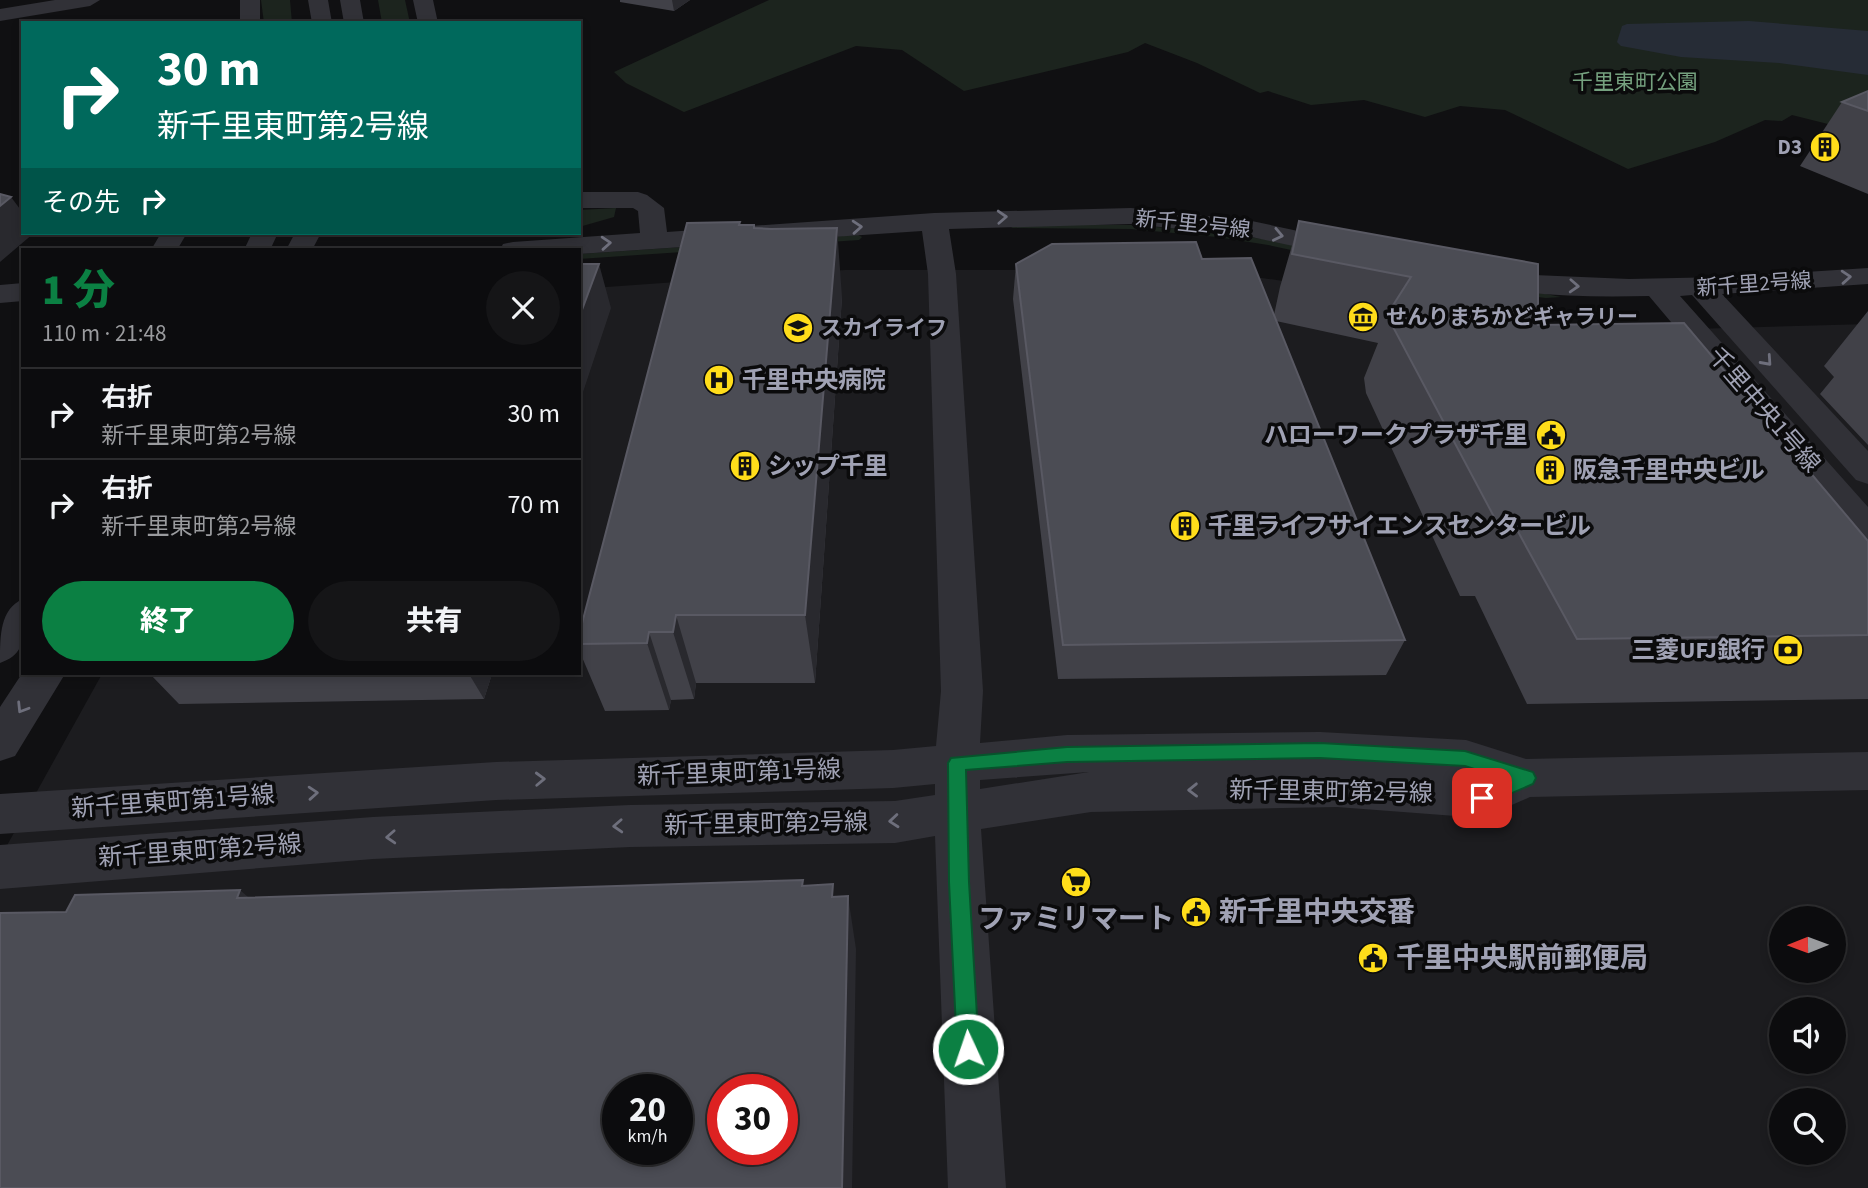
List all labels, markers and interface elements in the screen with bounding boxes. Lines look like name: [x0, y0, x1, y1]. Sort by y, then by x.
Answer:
text: 30 m: [157, 35, 261, 105]
icon: right: [42, 49, 133, 140]
park label: 千里東町公園: [1572, 67, 1698, 97]
text: 新千里東町第2号線: [157, 104, 429, 150]
building icon: D3: [1808, 130, 1842, 164]
place label: D3: [1778, 132, 1802, 162]
icon: right: [134, 182, 172, 220]
text: その先: [42, 184, 120, 221]
street label: 新千里2号線: [1134, 203, 1252, 245]
one-way arrow: [997, 210, 1008, 225]
one-way arrow: [852, 220, 863, 235]
one-way arrow: [1272, 226, 1284, 241]
one-way arrow: [601, 236, 612, 251]
text: 1 分: [42, 261, 115, 321]
street label: 新千里2号線: [1695, 265, 1813, 303]
one-way arrow: [1841, 270, 1852, 285]
button: close: [486, 271, 560, 345]
one-way arrow: [1568, 279, 1579, 294]
museum icon: せんりまちかどギャラリー: [1346, 300, 1380, 334]
place label: せんりまちかどギャラリー: [1386, 302, 1638, 332]
school or university icon: スカイライフ: [781, 311, 815, 345]
place label: スカイライフ: [821, 313, 947, 343]
text: 110 m · 21:48: [42, 317, 166, 350]
street label: 千里中央1号線: [1700, 340, 1828, 480]
one-way arrow: [1759, 352, 1771, 365]
hospital icon: 千里中央病院: [702, 363, 736, 397]
place label: 千里中央病院: [742, 363, 886, 398]
text: 右折: [101, 379, 153, 416]
icon: right: [42, 395, 80, 433]
text: 30 m: [507, 395, 560, 432]
place label: ハローワークプラザ千里: [1264, 418, 1528, 453]
public building icon: ハローワークプラザ千里: [1534, 418, 1568, 452]
text: 新千里東町第2号線: [101, 419, 296, 452]
building icon: シップ千里: [728, 449, 762, 483]
place label: シップ千里: [768, 449, 888, 484]
building icon: 阪急千里中央ビル: [1533, 453, 1567, 487]
place label: 阪急千里中央ビル: [1573, 453, 1765, 488]
text: 右折: [101, 470, 153, 507]
icon: right: [42, 486, 80, 524]
text: 70 m: [507, 486, 560, 523]
building icon: 千里ライフサイエンスセンタービル: [1168, 509, 1202, 543]
place label: 千里ライフサイエンスセンタービル: [1208, 509, 1591, 544]
text: 新千里東町第2号線: [101, 510, 296, 543]
button: 終了: [42, 581, 294, 661]
button: 共有: [308, 581, 560, 661]
place label: 三菱UFJ銀行: [1631, 633, 1765, 668]
bank icon: 三菱UFJ銀行: [1771, 633, 1805, 667]
one-way arrow: [17, 701, 30, 714]
street label: 新千里東町第1号線: [636, 752, 842, 794]
pin: [1452, 768, 1512, 828]
one-way arrow: [534, 772, 545, 787]
street label: 新千里東町第2号線: [1229, 773, 1433, 811]
street label: 新千里東町第1号線: [70, 777, 276, 827]
icon: arrive: [1463, 779, 1501, 817]
one-way arrow: [1188, 782, 1198, 798]
one-way arrow: [307, 786, 318, 801]
street label: 新千里東町第2号線: [664, 805, 868, 843]
one-way arrow: [889, 813, 900, 828]
one-way arrow: [612, 819, 623, 834]
street label: 新千里東町第2号線: [97, 826, 303, 876]
one-way arrow: [385, 830, 396, 845]
supermarket icon: ファミリマート: [1059, 865, 1093, 899]
place label: 新千里中央交番: [1219, 892, 1415, 932]
public building icon: 新千里中央交番: [1179, 895, 1213, 929]
place label: ファミリマート: [978, 899, 1174, 939]
north arrow: [1769, 906, 1846, 984]
map controls: [1769, 906, 1846, 1165]
place label: 千里中央駅前郵便局: [1396, 938, 1648, 978]
public building icon: 千里中央駅前郵便局: [1356, 941, 1390, 975]
button: sound: [1769, 997, 1846, 1074]
position arrow: [931, 1012, 1005, 1086]
speed limit sign: 30: [707, 1074, 798, 1165]
text: 20: [629, 1085, 666, 1135]
button: search: [1769, 1088, 1846, 1165]
text: km/h: [628, 1124, 667, 1149]

